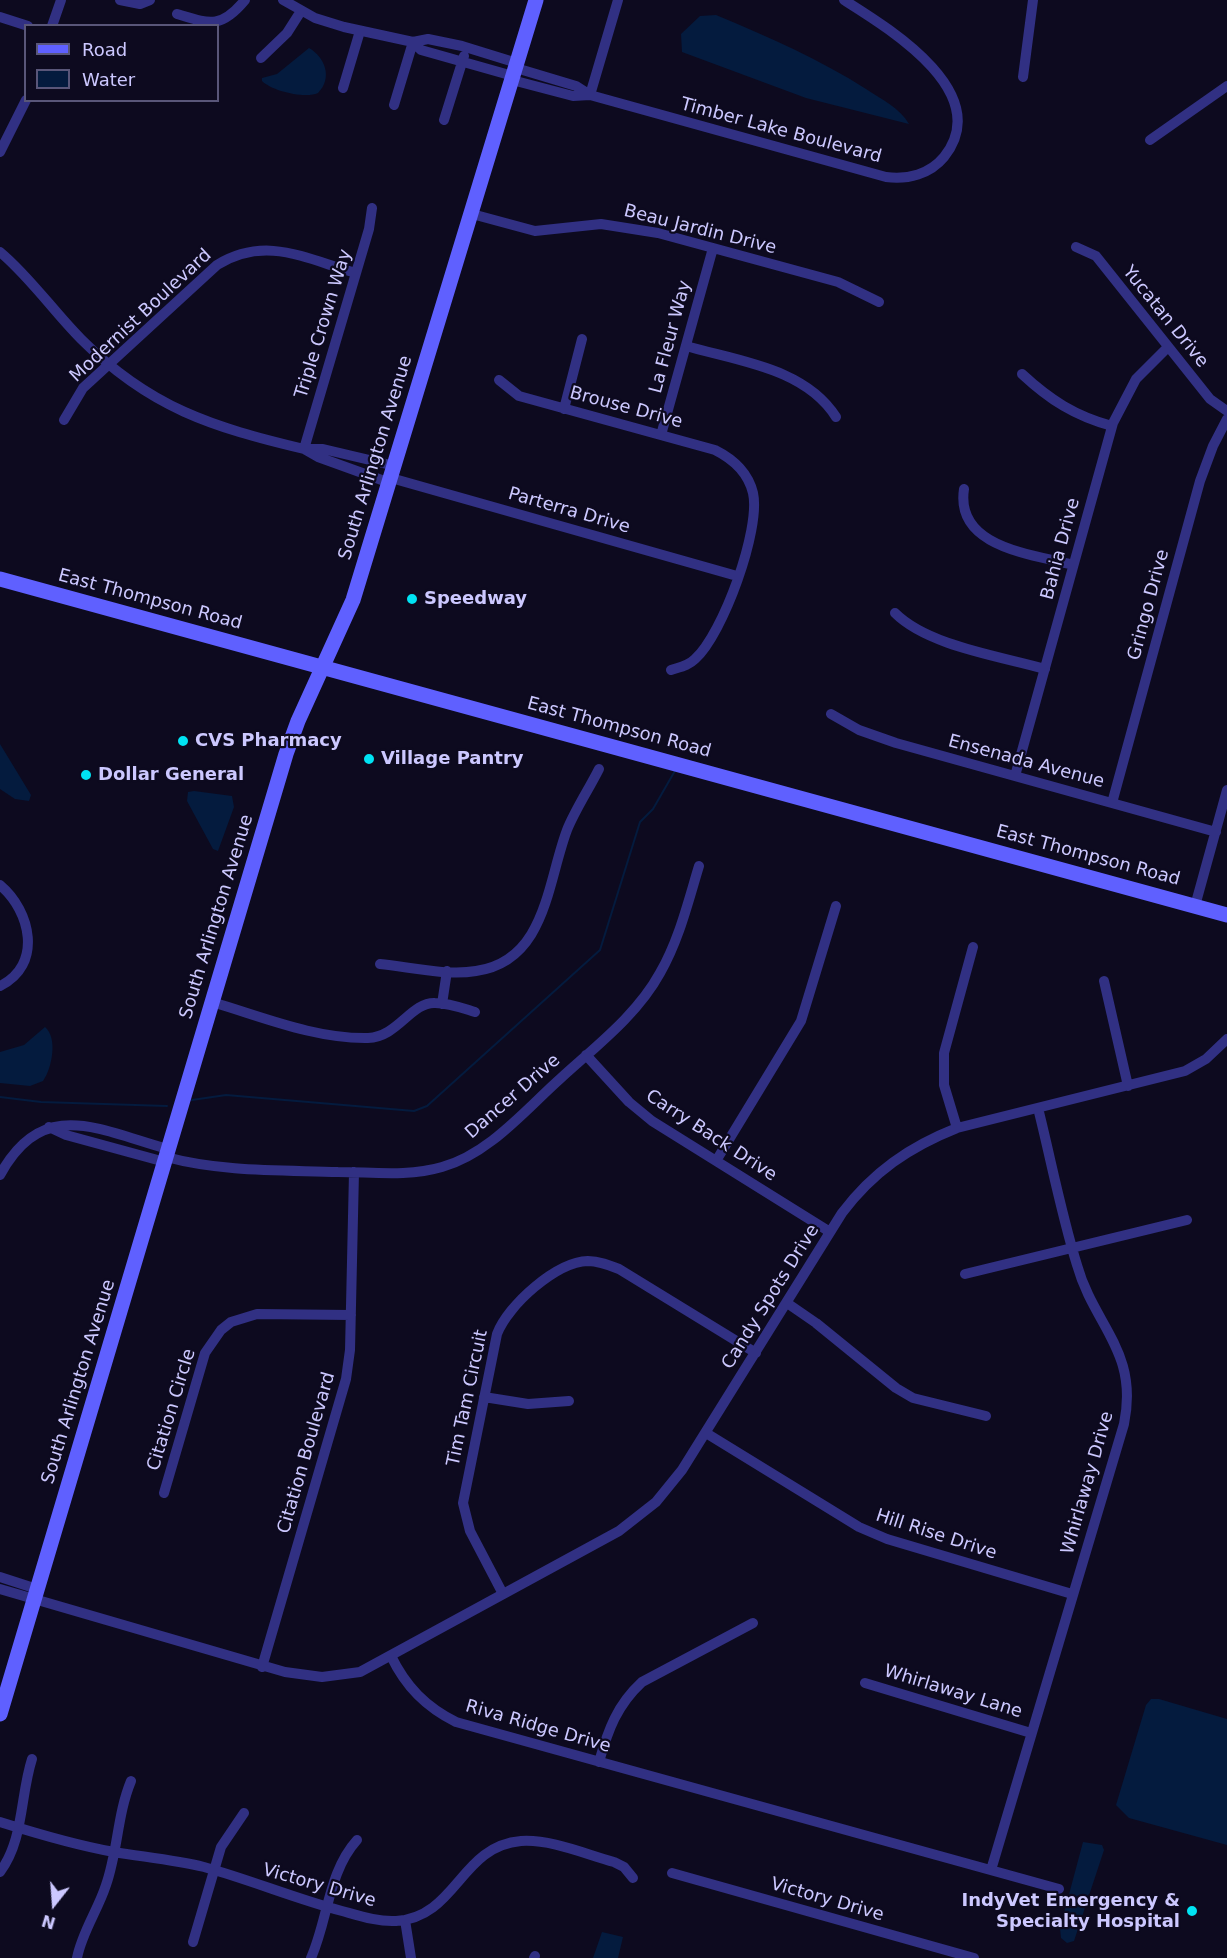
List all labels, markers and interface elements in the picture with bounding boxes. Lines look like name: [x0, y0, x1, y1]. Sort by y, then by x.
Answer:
legend: [24, 24, 219, 102]
text: Road: [82, 39, 127, 60]
text: Water: [82, 69, 135, 90]
street label: Timber Lake Boulevard: [678, 94, 884, 168]
street label: Beau Jardin Drive: [621, 201, 779, 259]
street label: Modernist Boulevard: [66, 245, 216, 387]
street label: Triple Crown Way: [291, 247, 357, 401]
street label: Yucatan Drive: [1117, 262, 1213, 372]
street label: La Fleur Way: [646, 278, 696, 396]
street label: South Arlington Avenue: [335, 353, 417, 563]
street label: Brouse Drive: [567, 383, 685, 433]
street label: Parterra Drive: [506, 483, 632, 539]
street label: Bahia Drive: [1037, 496, 1085, 602]
street label: Gringo Drive: [1124, 547, 1174, 663]
street label: East Thompson Road: [56, 565, 244, 635]
place label: Speedway: [424, 588, 527, 610]
marker: Speedway: [405, 592, 419, 606]
street label: East Thompson Road: [525, 693, 713, 763]
place label: CVS Pharmacy: [195, 730, 342, 752]
street label: Ensenada Avenue: [946, 731, 1106, 793]
marker: CVS Pharmacy: [176, 734, 190, 748]
place label: Village Pantry: [381, 748, 524, 770]
marker: Village Pantry: [362, 752, 376, 766]
place label: Dollar General: [98, 764, 244, 786]
marker: Dollar General: [79, 768, 93, 782]
street label: South Arlington Avenue: [176, 812, 258, 1022]
street label: East Thompson Road: [994, 821, 1182, 891]
street label: Dancer Drive: [461, 1050, 565, 1144]
street label: Carry Back Drive: [641, 1086, 781, 1186]
street label: Candy Spots Drive: [718, 1221, 824, 1373]
street label: South Arlington Avenue: [38, 1277, 120, 1487]
street label: Tim Tam Circuit: [443, 1328, 493, 1468]
street label: Citation Circle: [143, 1346, 201, 1474]
street label: Citation Boulevard: [274, 1370, 340, 1536]
street label: Whirlaway Drive: [1057, 1409, 1119, 1557]
street label: Hill Rise Drive: [873, 1505, 999, 1565]
street label: Whirlaway Lane: [881, 1661, 1025, 1723]
street label: Riva Ridge Drive: [463, 1696, 613, 1758]
street label: Victory Drive: [260, 1860, 378, 1912]
north arrow: [24, 1874, 84, 1934]
street label: Victory Drive: [768, 1874, 886, 1926]
place label: IndyVet Emergency & Specialty Hospital: [961, 1890, 1180, 1932]
marker: IndyVet Emergency & Specialty Hospital: [1185, 1904, 1199, 1918]
text: N: [39, 1911, 58, 1933]

